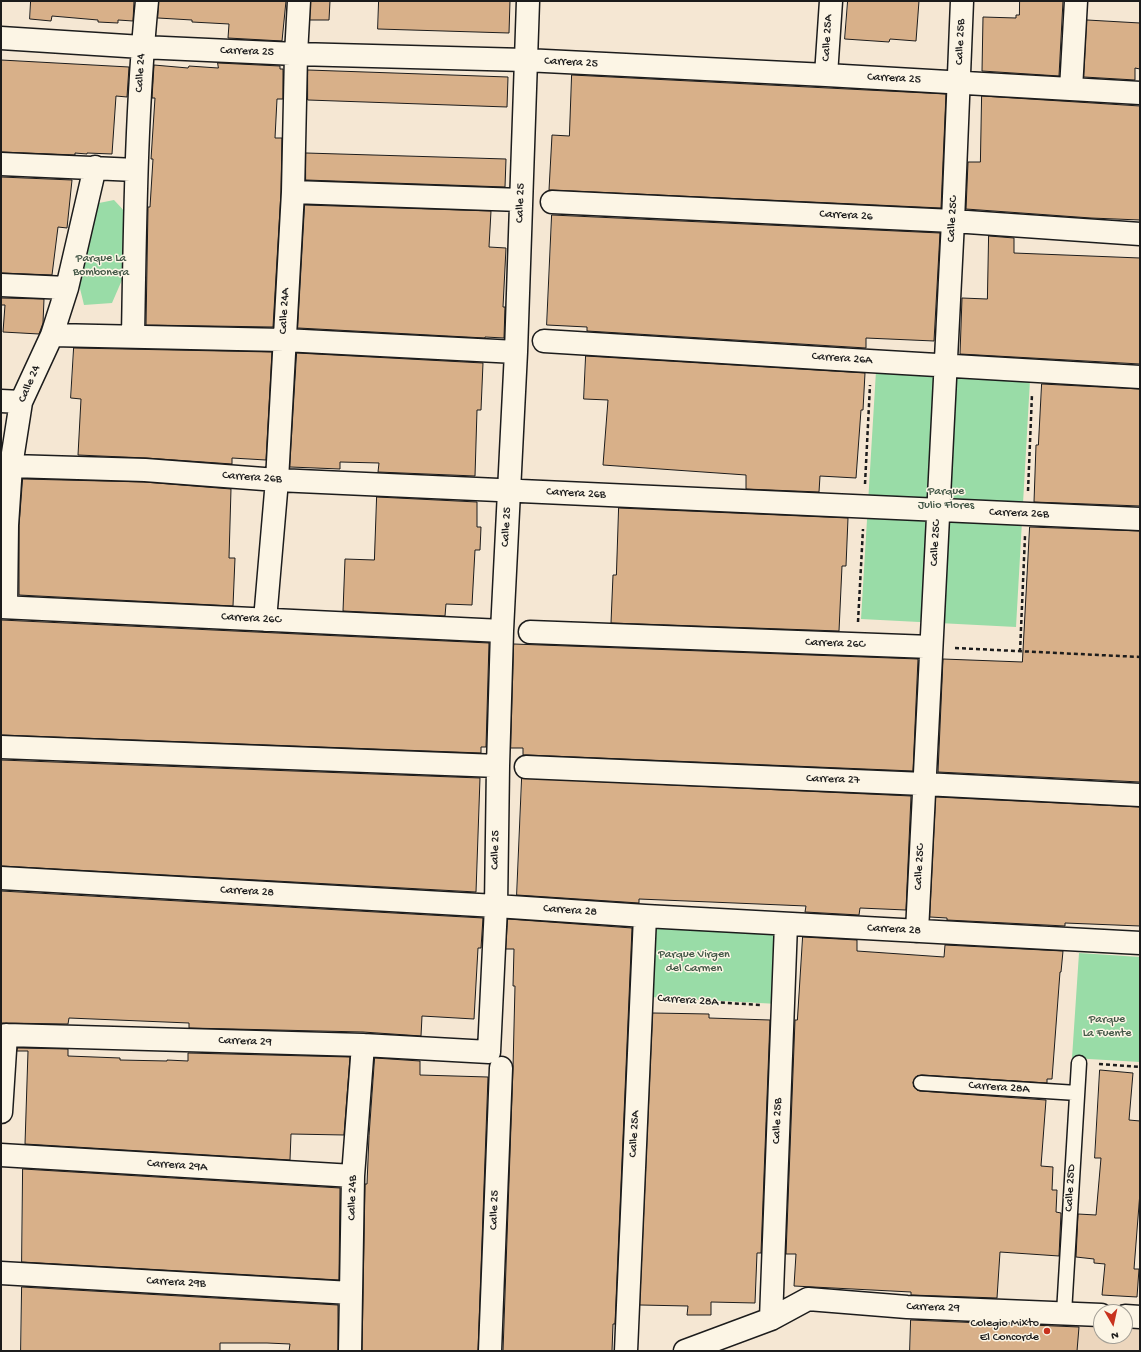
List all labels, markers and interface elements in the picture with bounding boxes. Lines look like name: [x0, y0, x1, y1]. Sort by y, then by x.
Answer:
street label: Calle 25A: [820, 14, 836, 62]
street label: Calle 25B: [953, 19, 969, 65]
street label: Carrera 25: [220, 44, 274, 60]
street label: Calle 24: [133, 53, 149, 93]
street label: Carrera 25: [544, 54, 598, 72]
street label: Carrera 25: [867, 70, 921, 88]
street label: Calle 25: [513, 183, 529, 223]
street label: Calle 25C: [945, 196, 961, 242]
street label: Carrera 26: [819, 207, 873, 225]
park label: Parque La Bombonera: [73, 252, 129, 280]
street label: Calle 24A: [277, 288, 293, 334]
street label: Carrera 26A: [811, 350, 873, 368]
street label: Calle 24: [16, 363, 44, 405]
street label: Carrera 26B: [222, 469, 282, 487]
street label: Carrera 26B: [546, 485, 606, 503]
park label: Parque Julio Flores: [918, 485, 974, 513]
street label: Carrera 26B: [989, 506, 1049, 522]
street label: Calle 25: [499, 507, 515, 547]
street label: Calle 25C: [928, 520, 944, 566]
street label: Carrera 26C: [221, 610, 281, 628]
street label: Carrera 26C: [805, 636, 865, 652]
street label: Carrera 27: [806, 772, 860, 788]
street label: Calle 25: [488, 830, 504, 870]
street label: Calle 25C: [912, 844, 928, 890]
street label: Carrera 28: [220, 883, 274, 901]
street label: Carrera 28: [543, 902, 597, 920]
street label: Carrera 28: [867, 921, 921, 939]
park label: Parque Virgen del Carmen: [658, 948, 730, 976]
street label: Carrera 28A: [657, 992, 719, 1010]
park label: Parque La Fuente: [1083, 1013, 1131, 1041]
street label: Carrera 29: [218, 1034, 272, 1050]
street label: Carrera 28A: [968, 1079, 1030, 1097]
street label: Calle 25B: [770, 1098, 786, 1144]
street label: Calle 25A: [627, 1110, 643, 1158]
street label: Carrera 29A: [146, 1157, 208, 1175]
street label: Calle 25D: [1063, 1164, 1079, 1212]
street label: Calle 24B: [345, 1175, 361, 1221]
street label: Calle 25: [487, 1190, 503, 1230]
street label: Carrera 29B: [146, 1274, 206, 1292]
street label: Carrera 29: [906, 1300, 960, 1316]
north arrow: [1093, 1304, 1133, 1344]
place label: Colegio Mixto El Concorde: [971, 1317, 1039, 1345]
marker: Colegio Mixto El Concorde: [1042, 1326, 1052, 1336]
text: N: [1110, 1328, 1119, 1341]

